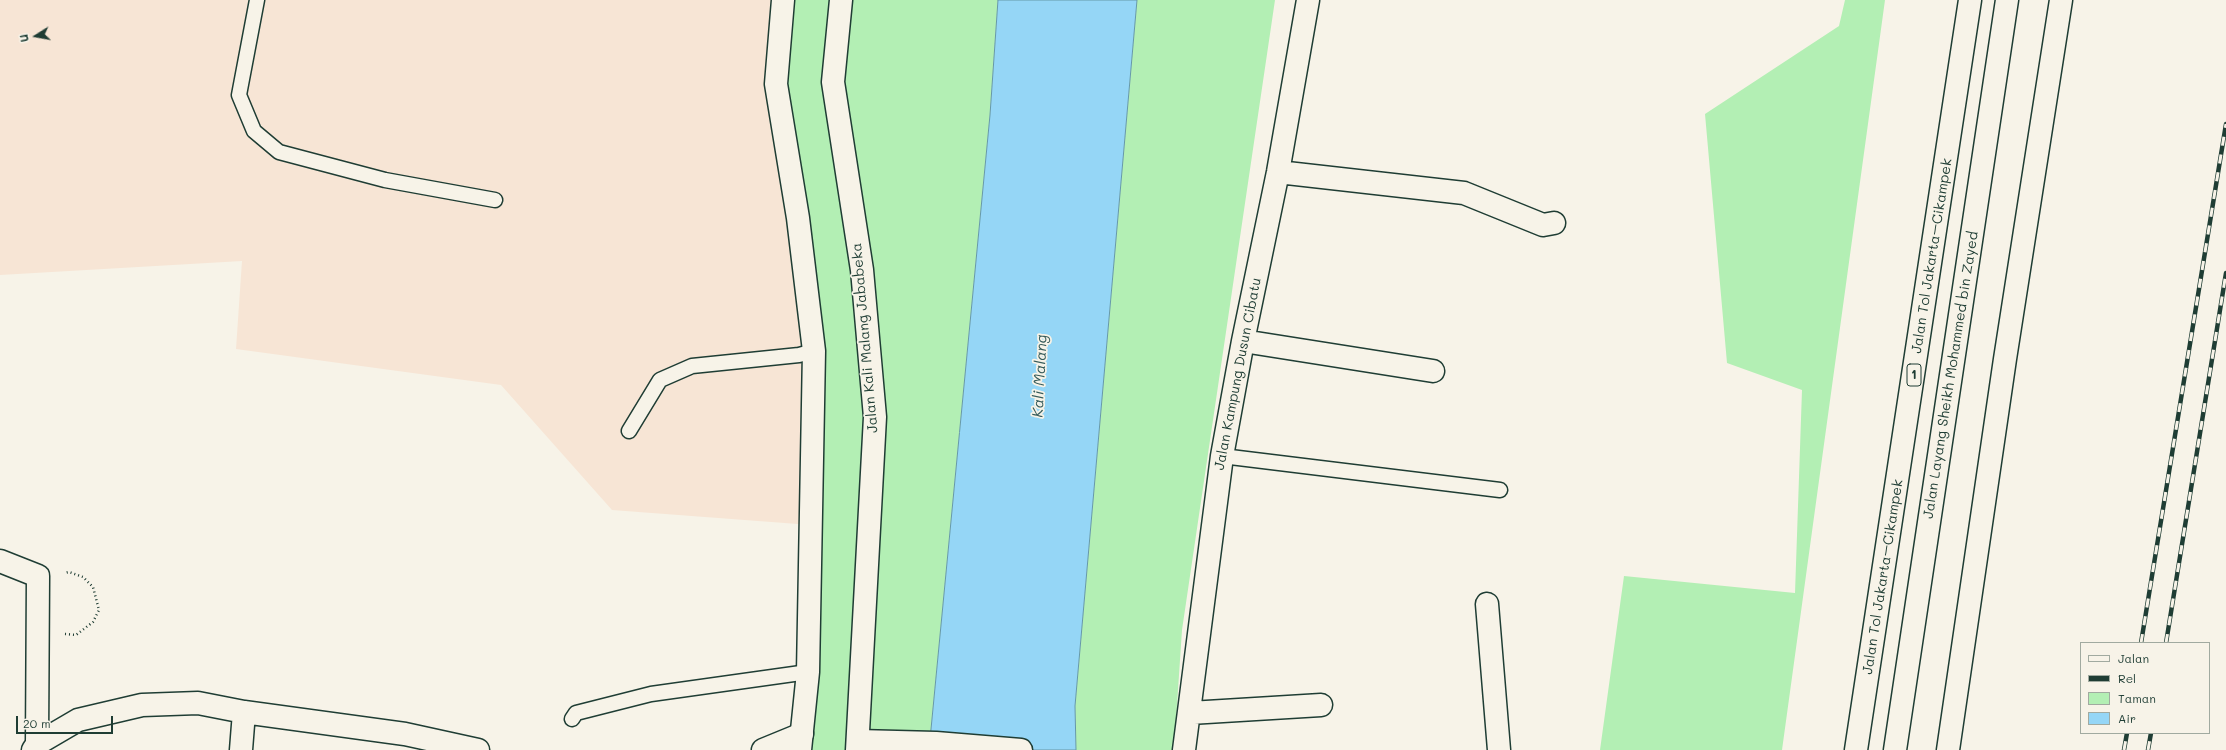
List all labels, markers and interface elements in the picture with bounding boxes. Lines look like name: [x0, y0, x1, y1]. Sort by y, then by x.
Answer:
north arrow: [16, 16, 56, 56]
text: U: [16, 33, 32, 44]
street label: Jalan Tol Jakarta–Cikampek: [1908, 157, 1956, 355]
street label: Jalan Layang Sheikh Mohammed bin Zayed: [1920, 230, 1982, 520]
street label: Jalan Kali Malang Jababeka: [848, 242, 882, 434]
street label: Jalan Kampung Dusun Cibatu: [1211, 276, 1265, 472]
water label: Kali Malang: [1029, 334, 1051, 418]
road number: 1: [1907, 364, 1921, 386]
street label: Jalan Tol Jakarta–Cikampek: [1859, 478, 1907, 676]
legend: [2080, 642, 2210, 734]
text: Jalan: [2118, 650, 2149, 666]
text: Rel: [2118, 670, 2136, 686]
text: Taman: [2118, 690, 2156, 706]
scale bar: [18, 708, 115, 734]
text: Air: [2118, 710, 2136, 726]
text: 20 m: [23, 715, 51, 731]

